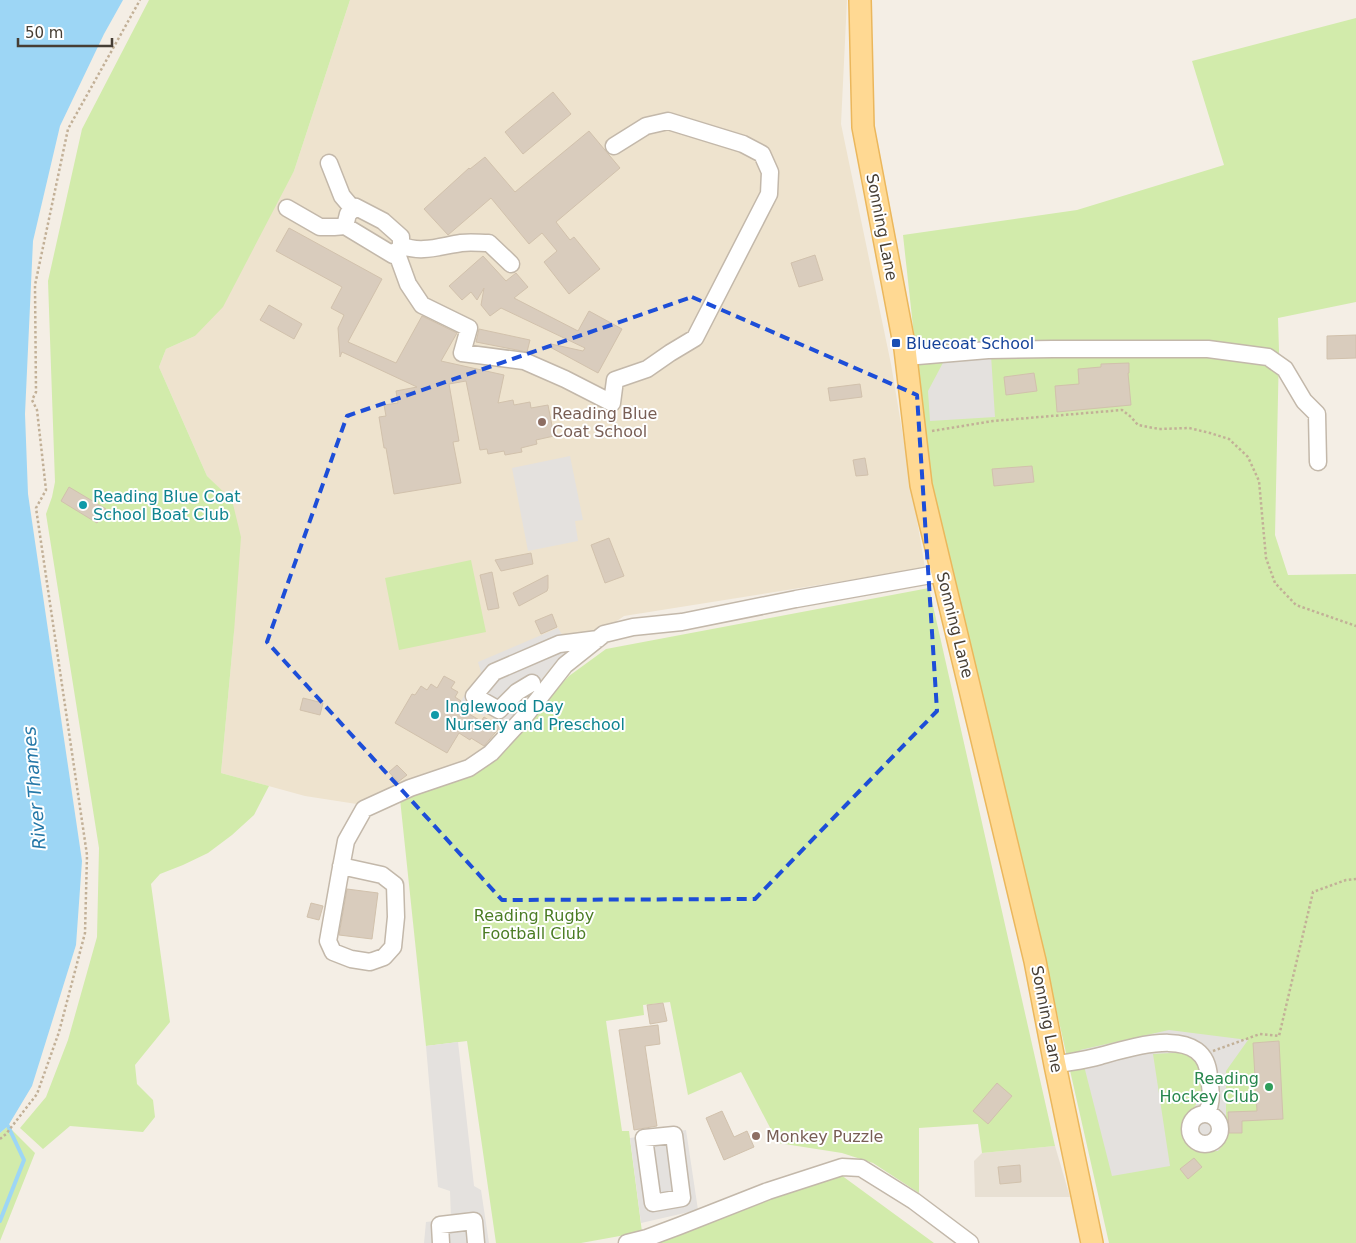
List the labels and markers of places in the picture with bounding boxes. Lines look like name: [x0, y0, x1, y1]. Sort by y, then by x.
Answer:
place label: Bluecoat School: [906, 334, 1034, 353]
marker: Bluecoat School: [890, 337, 902, 349]
place label: Reading Blue Coat School: [552, 404, 657, 441]
marker: Reading Blue Coat School: [536, 416, 548, 428]
place label: Reading Blue Coat School Boat Club: [93, 487, 241, 524]
marker: Reading Blue Coat School Boat Club: [77, 499, 89, 511]
place label: Inglewood Day Nursery and Preschool: [445, 697, 625, 734]
marker: Inglewood Day Nursery and Preschool: [429, 709, 441, 721]
place label: Reading Hockey Club: [1159, 1069, 1259, 1106]
marker: Reading Hockey Club: [1263, 1081, 1275, 1093]
place label: Monkey Puzzle: [766, 1127, 883, 1146]
marker: Monkey Puzzle: [750, 1130, 762, 1142]

